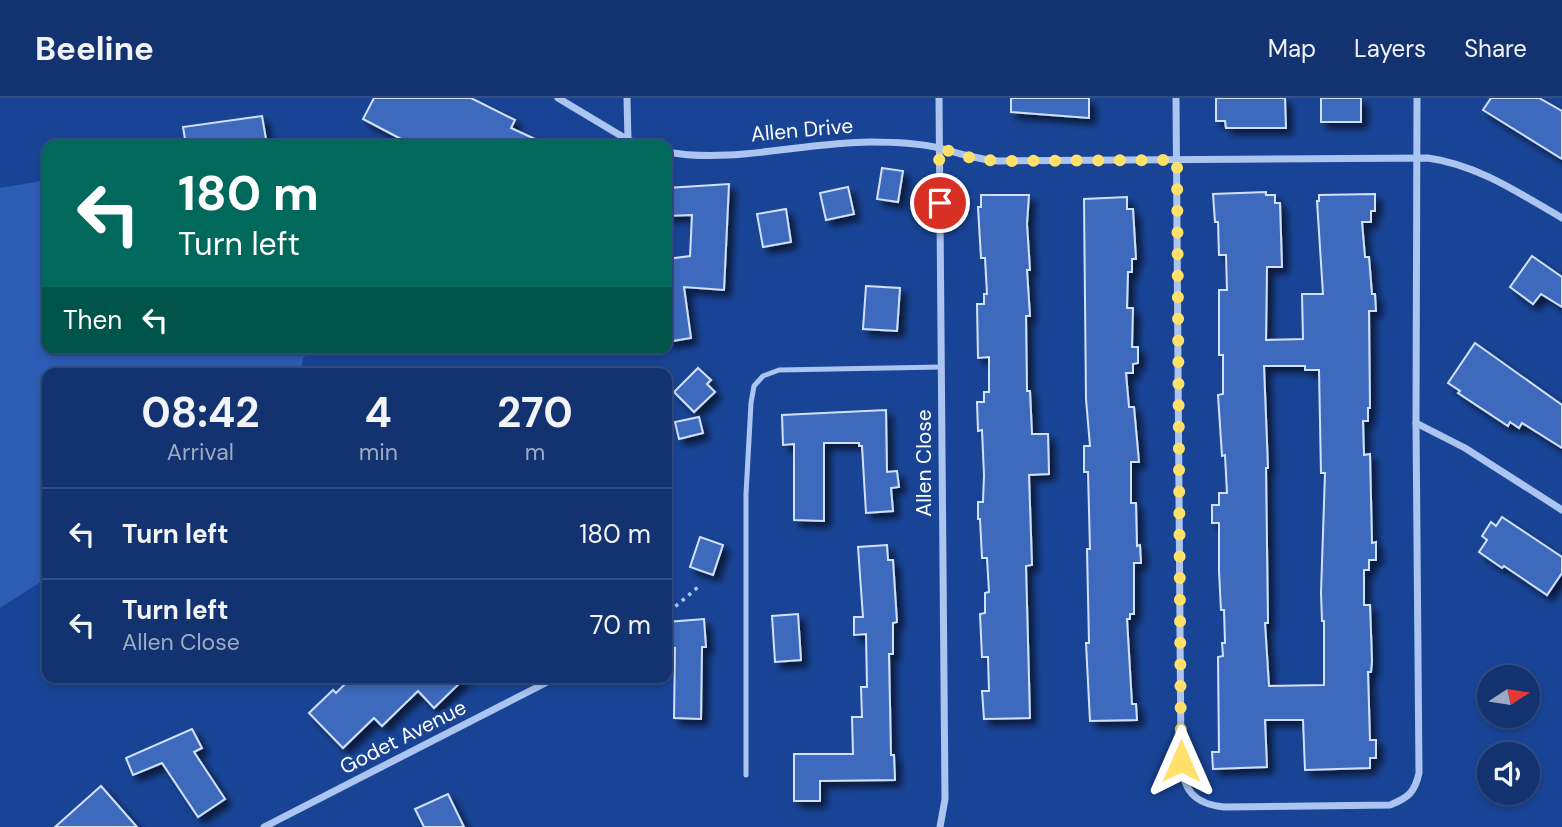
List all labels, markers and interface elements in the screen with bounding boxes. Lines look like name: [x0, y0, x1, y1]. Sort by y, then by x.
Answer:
text: Beeline: [35, 27, 154, 70]
text: Map: [1268, 33, 1316, 64]
text: Layers: [1354, 33, 1426, 64]
text: Share: [1464, 33, 1527, 64]
street label: Allen Drive: [750, 112, 854, 148]
text: 180 m: [178, 161, 319, 225]
icon: left: [63, 168, 154, 259]
pin: [910, 173, 970, 233]
icon: arrive: [921, 184, 959, 222]
text: Turn left: [178, 223, 300, 265]
icon: left: [136, 301, 174, 339]
text: Then: [63, 303, 122, 337]
text: 08:42: [141, 385, 260, 440]
text: 4: [365, 385, 392, 440]
text: 270: [497, 385, 573, 440]
street label: Allen Close: [910, 409, 938, 517]
text: Arrival: [167, 437, 234, 467]
text: min: [359, 437, 398, 467]
text: m: [525, 437, 545, 467]
icon: left: [63, 515, 101, 553]
text: Turn left: [122, 517, 229, 551]
text: 180 m: [579, 517, 651, 551]
text: Turn left: [122, 593, 229, 627]
icon: left: [63, 606, 101, 644]
text: 70 m: [590, 608, 651, 642]
text: Allen Close: [122, 627, 240, 657]
north arrow: [1477, 665, 1540, 728]
map controls: [1477, 665, 1540, 805]
street label: Godet Avenue: [335, 693, 471, 781]
position arrow: [1144, 724, 1218, 798]
button: sound: [1477, 742, 1540, 805]

